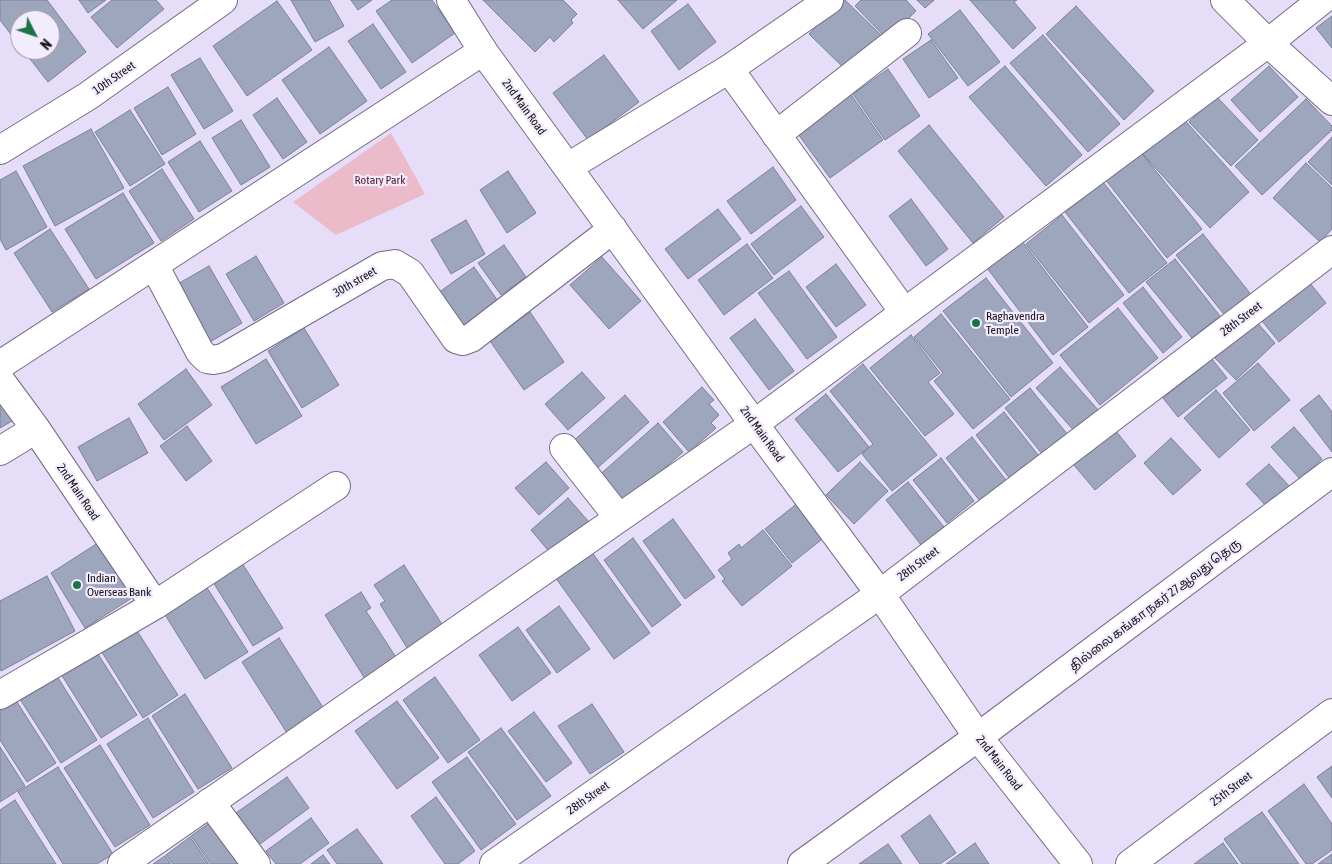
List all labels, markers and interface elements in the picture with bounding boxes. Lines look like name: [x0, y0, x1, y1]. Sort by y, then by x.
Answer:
north arrow: [10, 10, 60, 60]
text: N: [37, 36, 54, 53]
street label: 10th Street: [90, 58, 138, 98]
street label: 2nd Main Road: [499, 76, 549, 138]
park label: Rotary Park: [355, 173, 405, 187]
street label: 30th street: [331, 264, 379, 300]
street label: 28th Street: [1217, 299, 1265, 339]
place label: Raghavendra Temple: [986, 309, 1045, 337]
marker: Raghavendra Temple: [970, 317, 982, 329]
street label: 2nd Main Road: [737, 403, 787, 465]
street label: 2nd Main Road: [54, 461, 102, 523]
street label: தில்லை கங்கா நகர் 27ஆவது தெரு: [1067, 536, 1243, 674]
street label: 28th Street: [894, 544, 942, 584]
place label: Indian Overseas Bank: [87, 571, 151, 599]
marker: Indian Overseas Bank: [71, 579, 83, 591]
street label: 2nd Main Road: [973, 733, 1025, 793]
street label: 25th Street: [1207, 769, 1255, 809]
street label: 28th Street: [564, 778, 612, 818]

